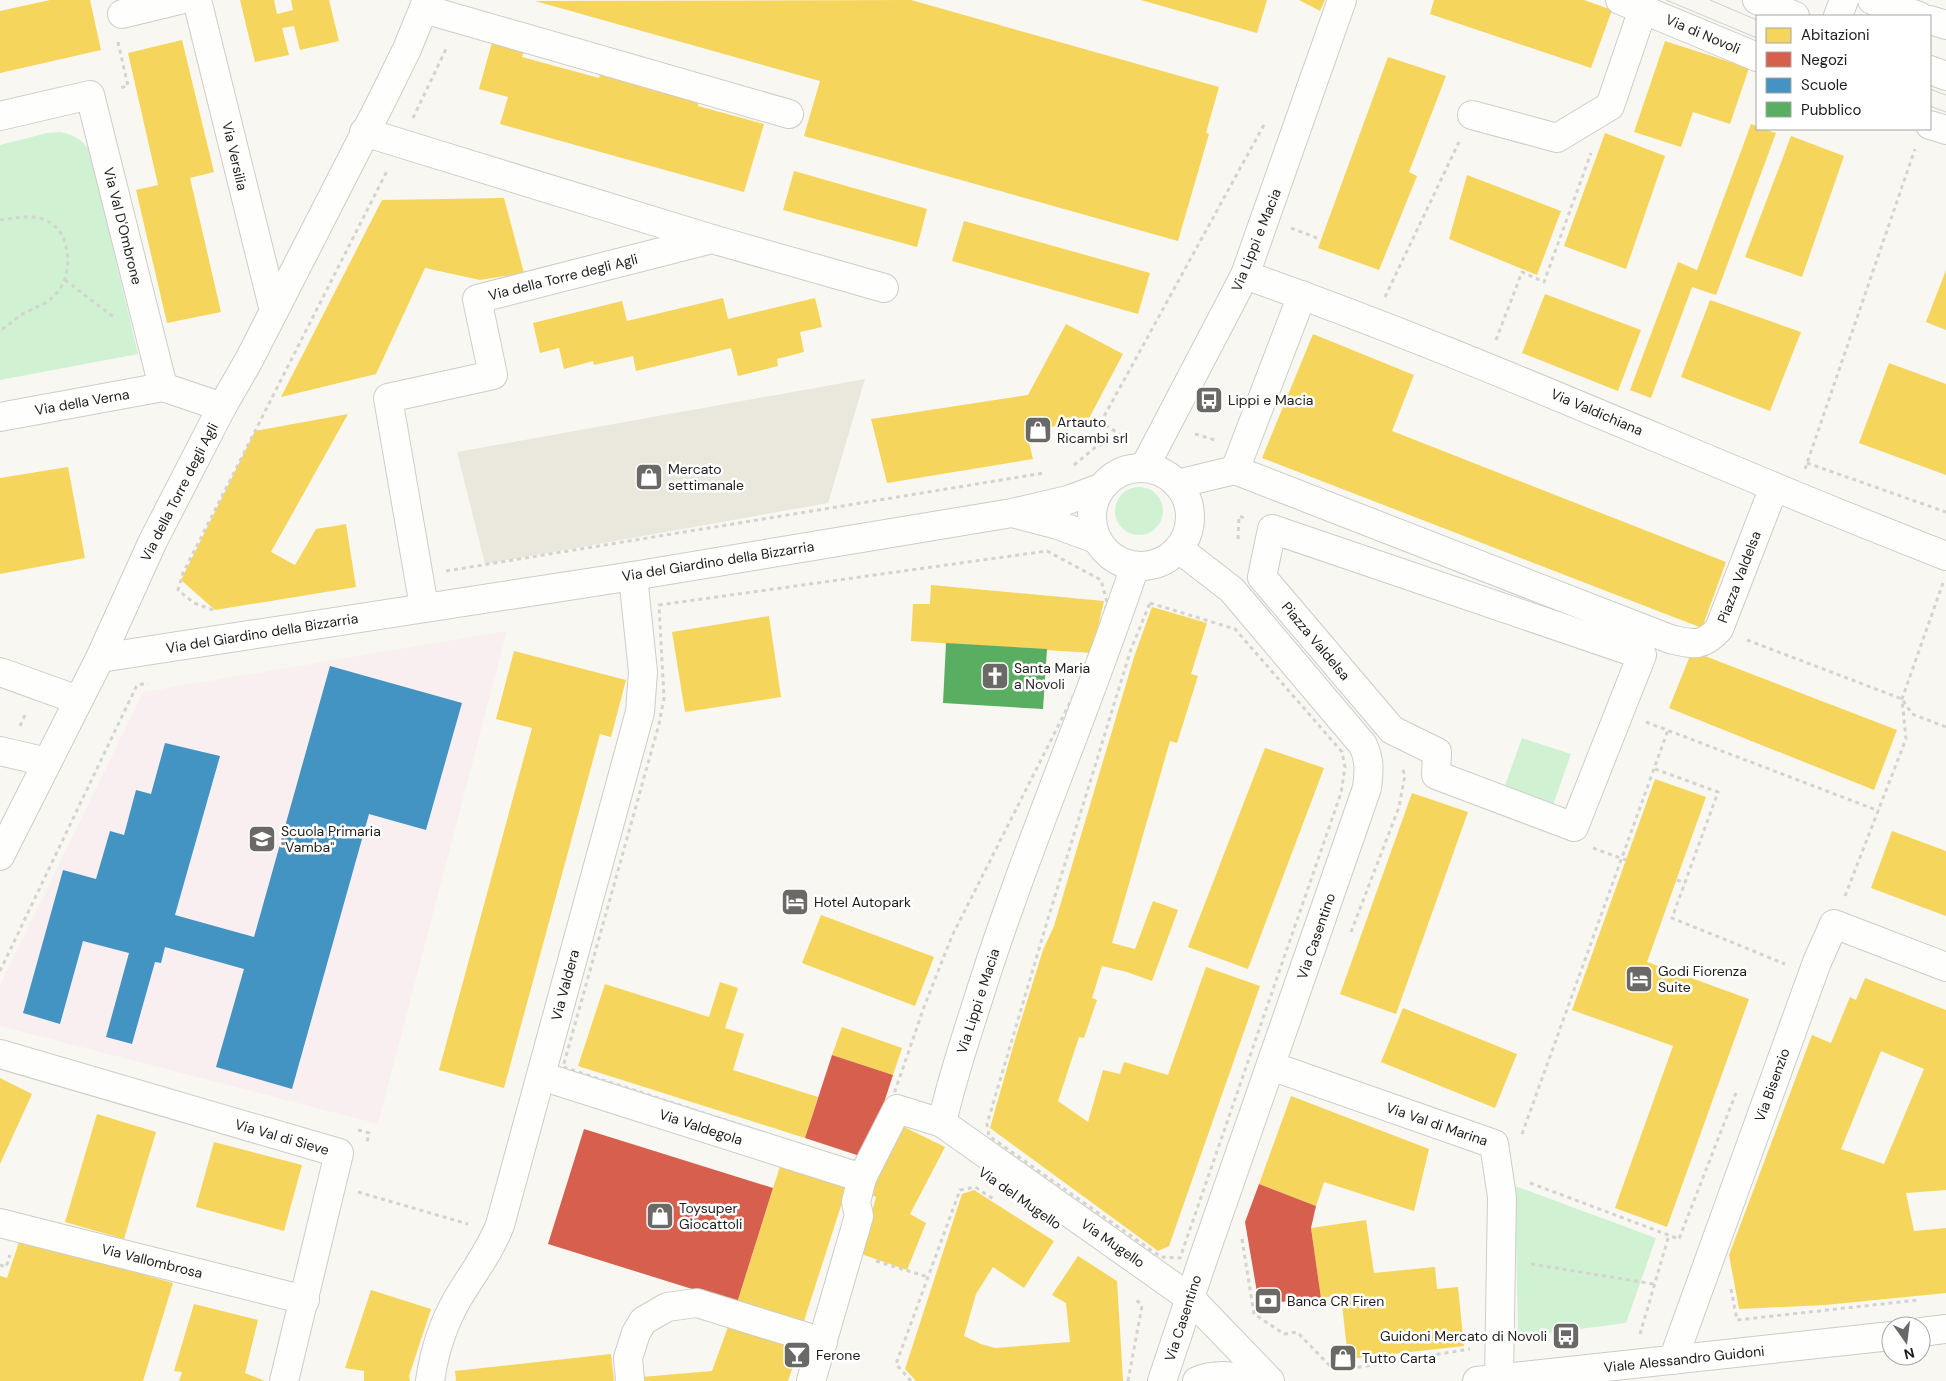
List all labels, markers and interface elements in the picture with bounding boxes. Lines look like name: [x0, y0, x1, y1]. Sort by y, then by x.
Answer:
street label: Via di Novoli: [1663, 10, 1743, 58]
legend: [1756, 15, 1931, 130]
text: Abitazioni: [1801, 25, 1870, 45]
text: Negozi: [1801, 50, 1847, 70]
text: Scuole: [1801, 75, 1848, 95]
text: Pubblico: [1801, 100, 1862, 120]
street label: Via Versilia: [218, 120, 252, 192]
street label: Via Val D'Ombrone: [100, 165, 146, 287]
street label: Via Lippi e Macia: [1227, 186, 1285, 294]
street label: Via della Torre degli Agli: [486, 250, 640, 304]
street label: Via della Verna: [33, 385, 131, 419]
bus stop icon: Lippi e Macia: [1194, 385, 1224, 415]
street label: Via Valdichiana: [1548, 385, 1646, 439]
place label: Lippi e Macia: [1228, 391, 1313, 409]
place label: Artauto Ricambi srl: [1057, 413, 1128, 447]
shop icon: Artauto Ricambi srl: [1023, 415, 1053, 445]
street label: Via della Torre degli Agli: [136, 420, 222, 564]
place label: Mercato settimanale: [668, 460, 744, 494]
shop icon: Mercato settimanale: [634, 462, 664, 492]
street label: Piazza Valdelsa: [1713, 528, 1765, 626]
street label: Via del Giardino della Bizzarria: [621, 537, 815, 585]
street label: Piazza Valdelsa: [1278, 598, 1354, 684]
street label: Via del Giardino della Bizzarria: [165, 609, 359, 657]
place label: Santa Maria a Novoli: [1014, 659, 1090, 693]
church icon: Santa Maria a Novoli: [980, 661, 1010, 691]
place label: Scuola Primaria "Vamba": [281, 822, 381, 856]
school or university icon: Scuola Primaria "Vamba": [247, 824, 277, 854]
hotel icon: Hotel Autopark: [780, 887, 810, 917]
street label: Via Casentino: [1293, 891, 1339, 981]
place label: Hotel Autopark: [814, 893, 911, 911]
street label: Via Lippi e Macia: [953, 946, 1003, 1056]
street label: Via Valdera: [547, 947, 583, 1023]
place label: Godi Fiorenza Suite: [1658, 962, 1747, 996]
hotel icon: Godi Fiorenza Suite: [1624, 964, 1654, 994]
street label: Via Bisenzio: [1750, 1046, 1794, 1124]
street label: Via Val di Marina: [1384, 1098, 1490, 1150]
street label: Via Valdegola: [657, 1105, 745, 1149]
street label: Via Val di Sieve: [233, 1115, 331, 1159]
street label: Via del Mugello: [975, 1163, 1065, 1233]
place label: Toysuper Giocattoli: [679, 1199, 742, 1233]
shop icon: Toysuper Giocattoli: [645, 1201, 675, 1231]
street label: Via Mugello: [1078, 1214, 1148, 1272]
street label: Via Vallombrosa: [99, 1240, 205, 1282]
street label: Via Casentino: [1161, 1272, 1205, 1364]
bank icon: Banca CR Firen: [1253, 1286, 1283, 1316]
place label: Banca CR Firen: [1287, 1292, 1384, 1310]
north arrow: [1881, 1316, 1931, 1366]
bus stop icon: Guidoni Mercato di Novoli: [1551, 1321, 1581, 1351]
place label: Guidoni Mercato di Novoli: [1380, 1327, 1547, 1345]
bar icon: Ferone: [782, 1340, 812, 1370]
street label: Viale Alessandro Guidoni: [1603, 1342, 1765, 1376]
shop icon: Tutto Carta: [1328, 1343, 1358, 1373]
text: N: [1902, 1344, 1916, 1364]
place label: Ferone: [816, 1346, 860, 1364]
place label: Tutto Carta: [1362, 1349, 1436, 1367]

